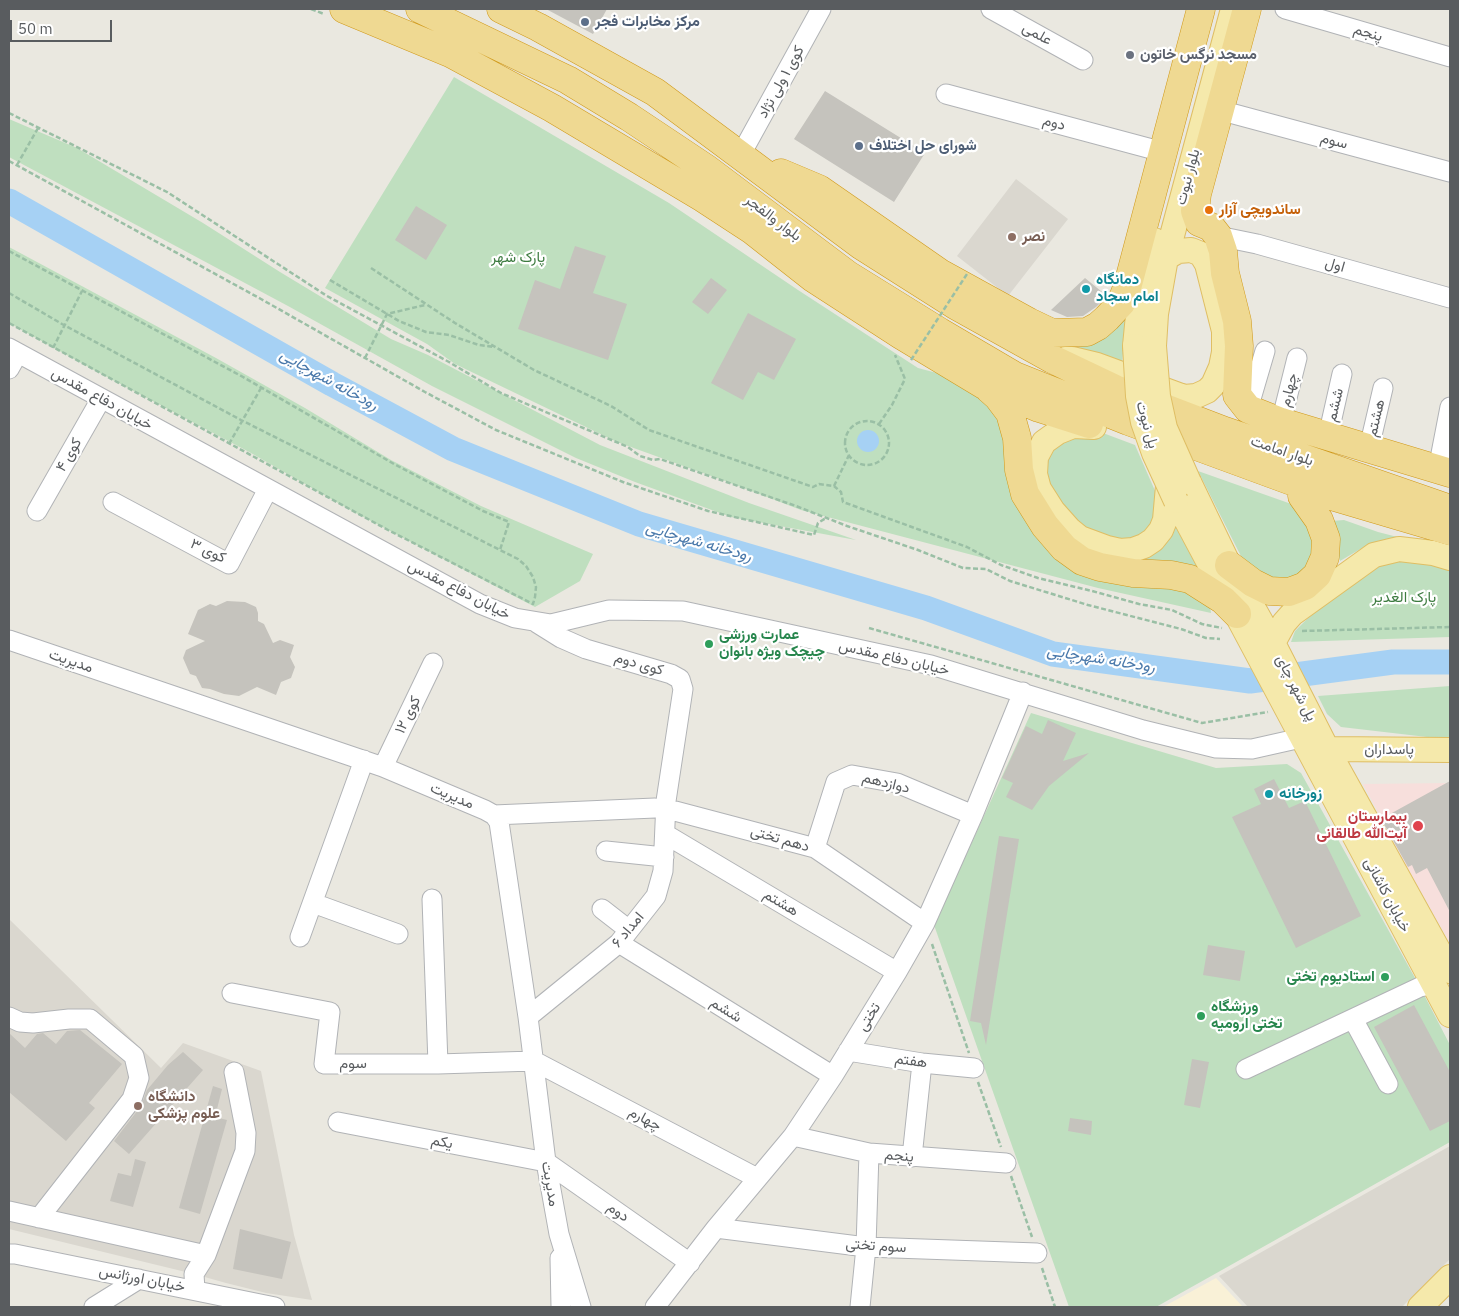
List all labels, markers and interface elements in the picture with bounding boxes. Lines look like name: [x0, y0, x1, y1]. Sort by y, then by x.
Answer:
scale bar: [12, 10, 115, 42]
place label: مرکز مخابرات فجر: [595, 13, 700, 31]
marker: مرکز مخابرات فجر: [579, 16, 591, 28]
text: 50 m: [18, 19, 53, 38]
street label: علمی: [1019, 19, 1055, 49]
street label: پنجم: [1351, 20, 1385, 46]
street label: کوی ۱ ولی نژاد: [754, 43, 808, 121]
place label: مسجد نرگس خاتون: [1140, 46, 1257, 64]
marker: مسجد نرگس خاتون: [1124, 49, 1136, 61]
street label: دوم: [1041, 111, 1067, 135]
street label: سوم: [1318, 129, 1350, 153]
place label: شورای حل اختلاف: [869, 137, 977, 155]
marker: شورای حل اختلاف: [853, 140, 865, 152]
street label: بلوار نبوت: [1172, 147, 1204, 207]
street label: بلوار والفجر: [741, 191, 805, 245]
place label: ساندویچی آزار: [1219, 201, 1301, 219]
marker: ساندویچی آزار: [1203, 204, 1215, 216]
place label: نصر: [1022, 228, 1045, 246]
marker: نصر: [1006, 231, 1018, 243]
park label: پارک شهر: [491, 249, 545, 267]
street label: اول: [1323, 254, 1347, 276]
place label: دمانگاه امام سجاد: [1096, 271, 1159, 306]
marker: دمانگاه امام سجاد: [1080, 283, 1092, 295]
water label: رودخانه شهرچایی: [276, 345, 382, 415]
street label: خیابان دفاع مقدس: [48, 364, 156, 434]
street label: چهارم: [1276, 371, 1302, 409]
street label: ششم: [1322, 386, 1348, 424]
street label: هشتم: [1363, 397, 1389, 439]
street label: پل نبوت: [1132, 399, 1162, 451]
street label: بلوار امامت: [1248, 432, 1316, 470]
street label: کوی ۴: [52, 435, 86, 475]
water label: رودخانه شهرچایی: [644, 518, 754, 566]
street label: کوی ۳: [187, 535, 229, 567]
street label: خیابان دفاع مقدس: [405, 556, 513, 624]
park label: پارک الغدیر: [1372, 589, 1436, 607]
place label: عمارت ورزشی چیچک ویژه بانوان: [719, 626, 825, 661]
street label: خیابان دفاع مقدس: [837, 637, 951, 679]
marker: عمارت ورزشی چیچک ویژه بانوان: [703, 638, 715, 650]
water label: رودخانه شهرچایی: [1045, 641, 1157, 677]
street label: مدیریت: [47, 645, 95, 677]
street label: کوی دوم: [612, 648, 666, 680]
street label: پل شهر چای: [1272, 652, 1320, 724]
street label: کوی ۱۲: [391, 693, 425, 737]
street label: پاسداران: [1364, 741, 1414, 759]
street label: دوازدهم: [860, 768, 912, 798]
street label: مدیریت: [428, 779, 476, 813]
place label: زورخانه: [1279, 785, 1322, 803]
marker: زورخانه: [1263, 788, 1275, 800]
place label: بیمارستان آیت‌الله طالقانی: [1317, 808, 1407, 843]
marker: بیمارستان آیت‌الله طالقانی: [1411, 819, 1425, 833]
street label: دهم تختی: [748, 822, 812, 856]
street label: خیابان کاشانی: [1360, 855, 1414, 935]
street label: هشتم: [760, 886, 802, 920]
street label: امداد ۶: [608, 909, 648, 951]
place label: استادیوم تختی: [1286, 968, 1375, 986]
marker: استادیوم تختی: [1379, 971, 1391, 983]
street label: ششم: [707, 993, 745, 1027]
place label: ورزشگاه تختی ارومیه: [1211, 998, 1282, 1033]
street label: تختی: [853, 1000, 885, 1034]
marker: ورزشگاه تختی ارومیه: [1195, 1010, 1207, 1022]
street label: هفتم: [894, 1050, 928, 1072]
street label: سوم: [339, 1055, 367, 1073]
place label: دانشگاه علوم پزشکی: [148, 1088, 220, 1123]
marker: دانشگاه علوم پزشکی: [132, 1100, 144, 1112]
street label: چهارم: [626, 1103, 664, 1135]
street label: یکم: [430, 1131, 454, 1153]
street label: پنجم: [884, 1146, 914, 1166]
street label: مدیریت: [537, 1160, 563, 1208]
street label: دوم: [604, 1198, 632, 1226]
street label: سوم تختی: [845, 1235, 907, 1257]
street label: خیابان اورژانس: [97, 1262, 187, 1296]

